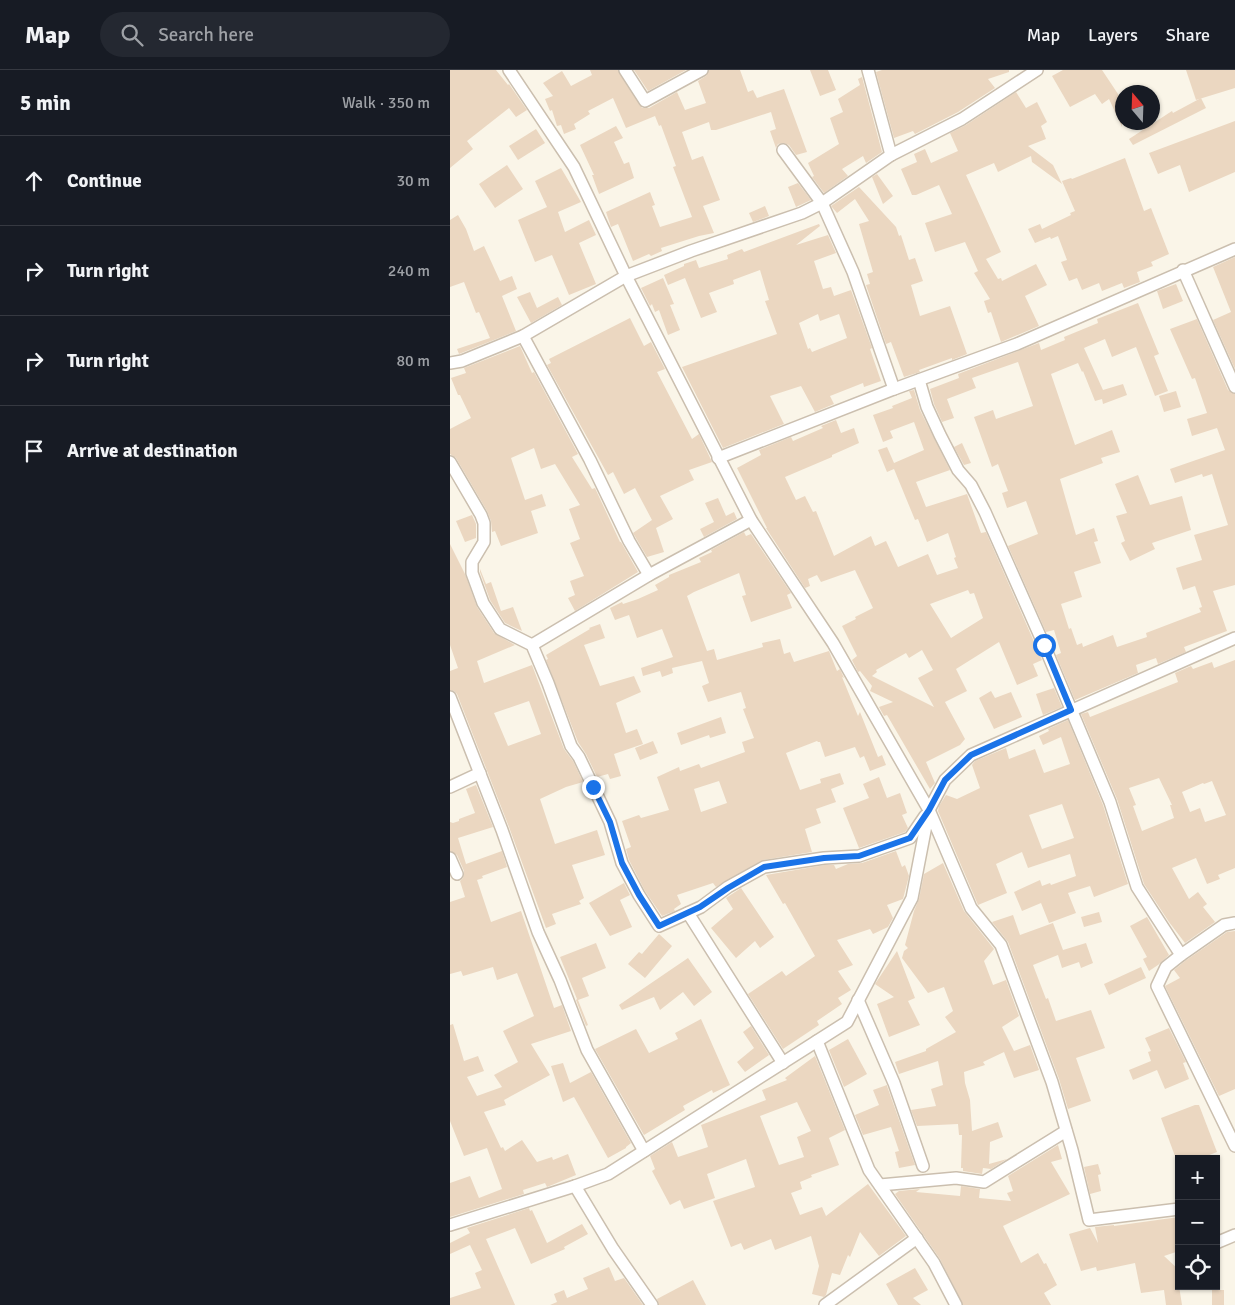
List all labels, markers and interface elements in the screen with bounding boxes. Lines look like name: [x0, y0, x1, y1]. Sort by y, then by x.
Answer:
search box: [100, 12, 450, 57]
text: Map: [25, 20, 70, 50]
icon: search: [118, 21, 146, 49]
text: Search here: [158, 23, 254, 47]
text: Map: [1027, 24, 1060, 46]
text: Layers: [1088, 24, 1138, 46]
text: Share: [1166, 24, 1210, 46]
north arrow: [1115, 85, 1160, 130]
text: 5 min: [20, 90, 71, 116]
text: Walk · 350 m: [342, 93, 430, 113]
icon: ahead: [20, 167, 48, 195]
text: Continue: [67, 169, 142, 193]
text: 30 m: [396, 171, 430, 191]
icon: right: [20, 257, 48, 285]
text: Turn right: [67, 259, 149, 283]
text: 240 m: [388, 261, 430, 281]
icon: right: [20, 347, 48, 375]
text: Turn right: [67, 349, 149, 373]
text: 80 m: [396, 351, 430, 371]
icon: arrive: [20, 437, 48, 465]
text: Arrive at destination: [67, 439, 238, 463]
route start: [1033, 634, 1056, 657]
route end: [582, 776, 605, 799]
map controls: [1175, 1155, 1220, 1290]
button: +: [1175, 1155, 1220, 1200]
button: −: [1175, 1200, 1220, 1245]
button: locate: [1175, 1245, 1220, 1290]

